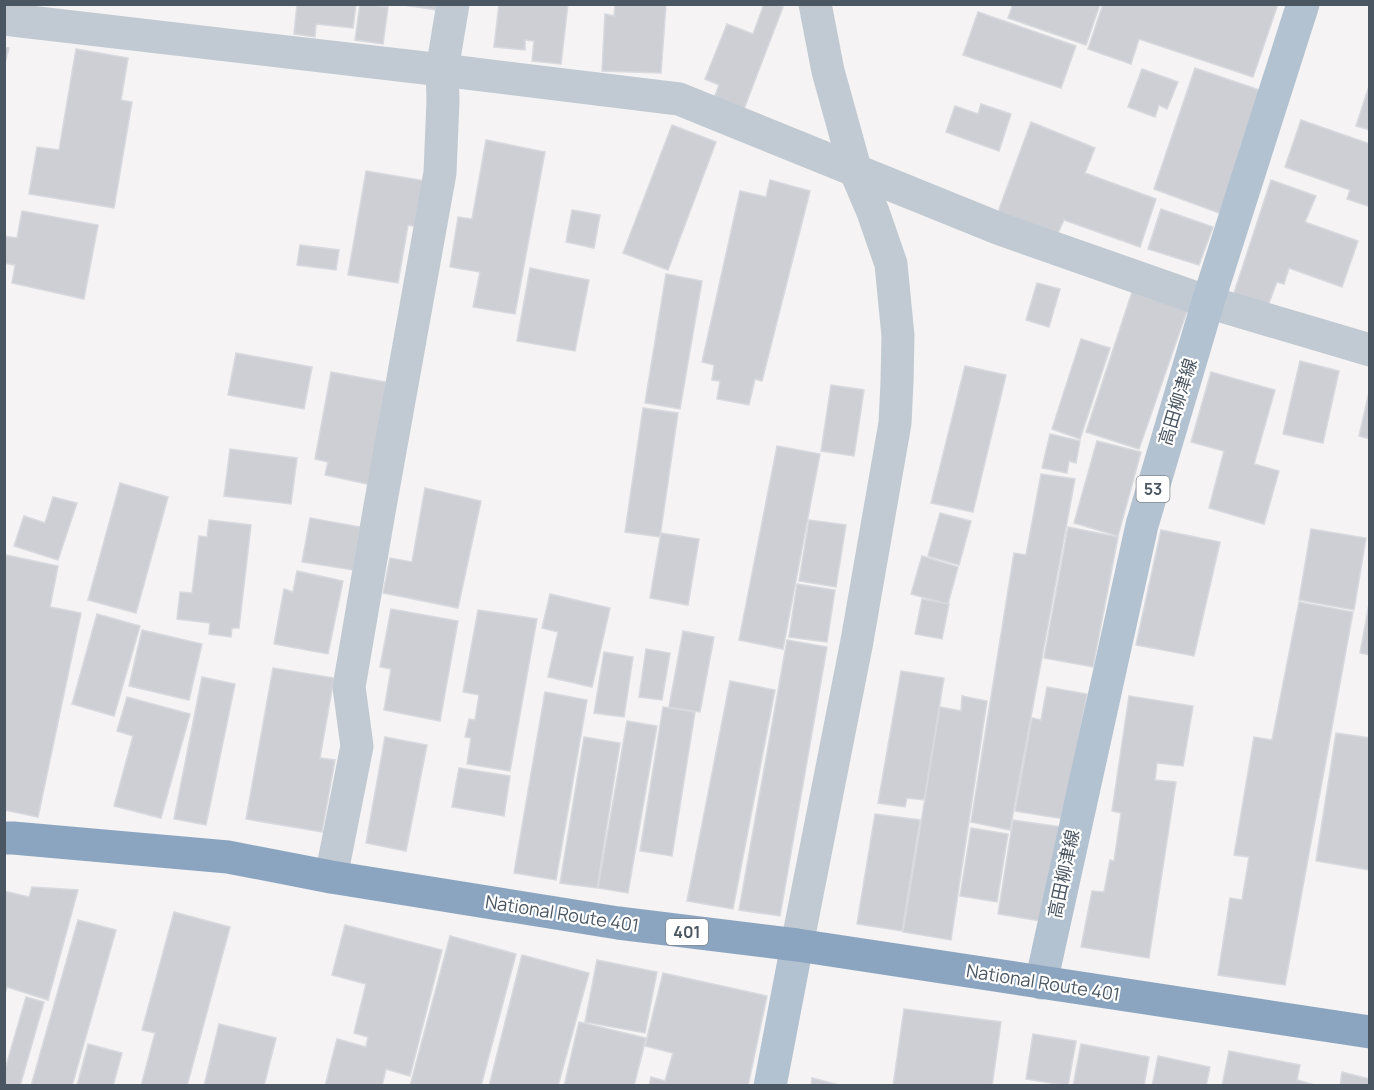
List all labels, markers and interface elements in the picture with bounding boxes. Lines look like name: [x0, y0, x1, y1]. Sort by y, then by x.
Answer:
street label: 高田柳津線: [1152, 355, 1202, 448]
road number: 53: [1136, 476, 1170, 502]
street label: 高田柳津線: [1042, 827, 1084, 920]
street label: National Route 401: [484, 889, 641, 937]
road number: 401: [666, 919, 708, 945]
street label: National Route 401: [965, 958, 1122, 1006]

